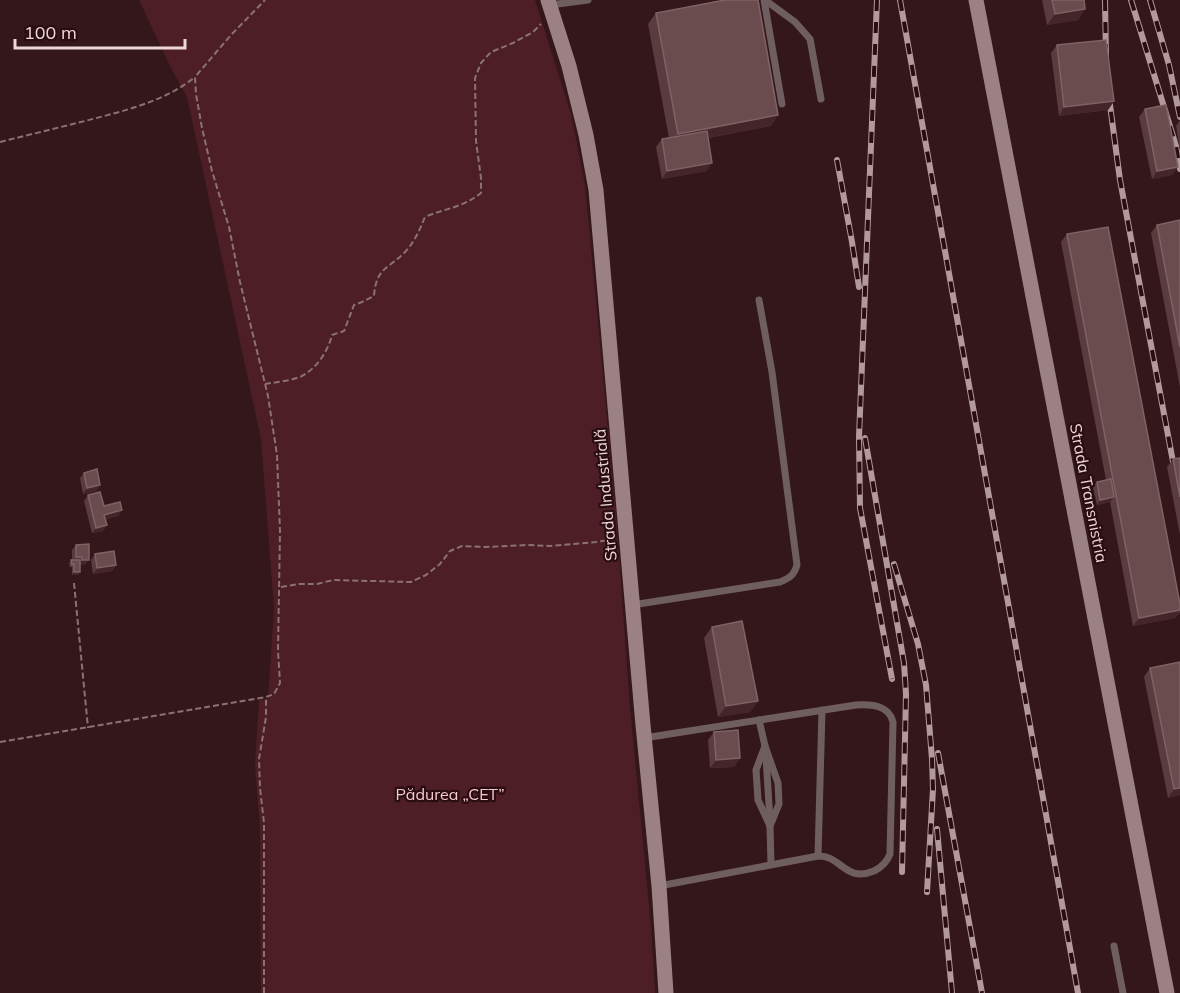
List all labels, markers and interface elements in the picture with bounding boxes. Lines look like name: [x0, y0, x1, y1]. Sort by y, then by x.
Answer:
scale bar: [15, 12, 184, 50]
text: 100 m: [24, 21, 77, 44]
street label: Strada Transnistria: [1066, 422, 1112, 564]
street label: Strada Industrială: [589, 428, 621, 562]
park label: Pădurea „CET”: [395, 784, 505, 804]

